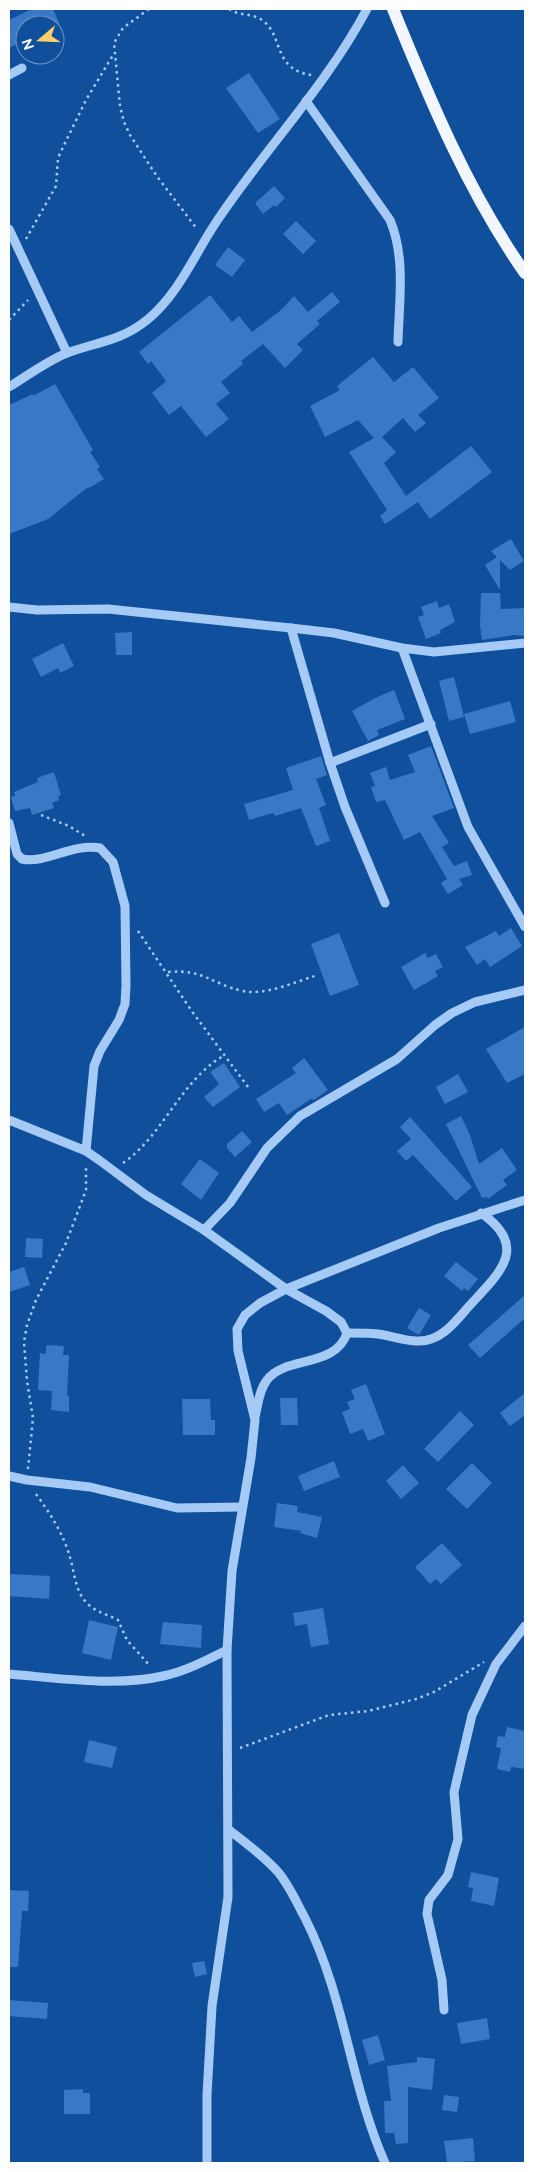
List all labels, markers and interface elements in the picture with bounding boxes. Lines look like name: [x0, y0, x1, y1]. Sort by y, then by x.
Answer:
north arrow: [15, 15, 65, 65]
text: N: [18, 37, 37, 52]

